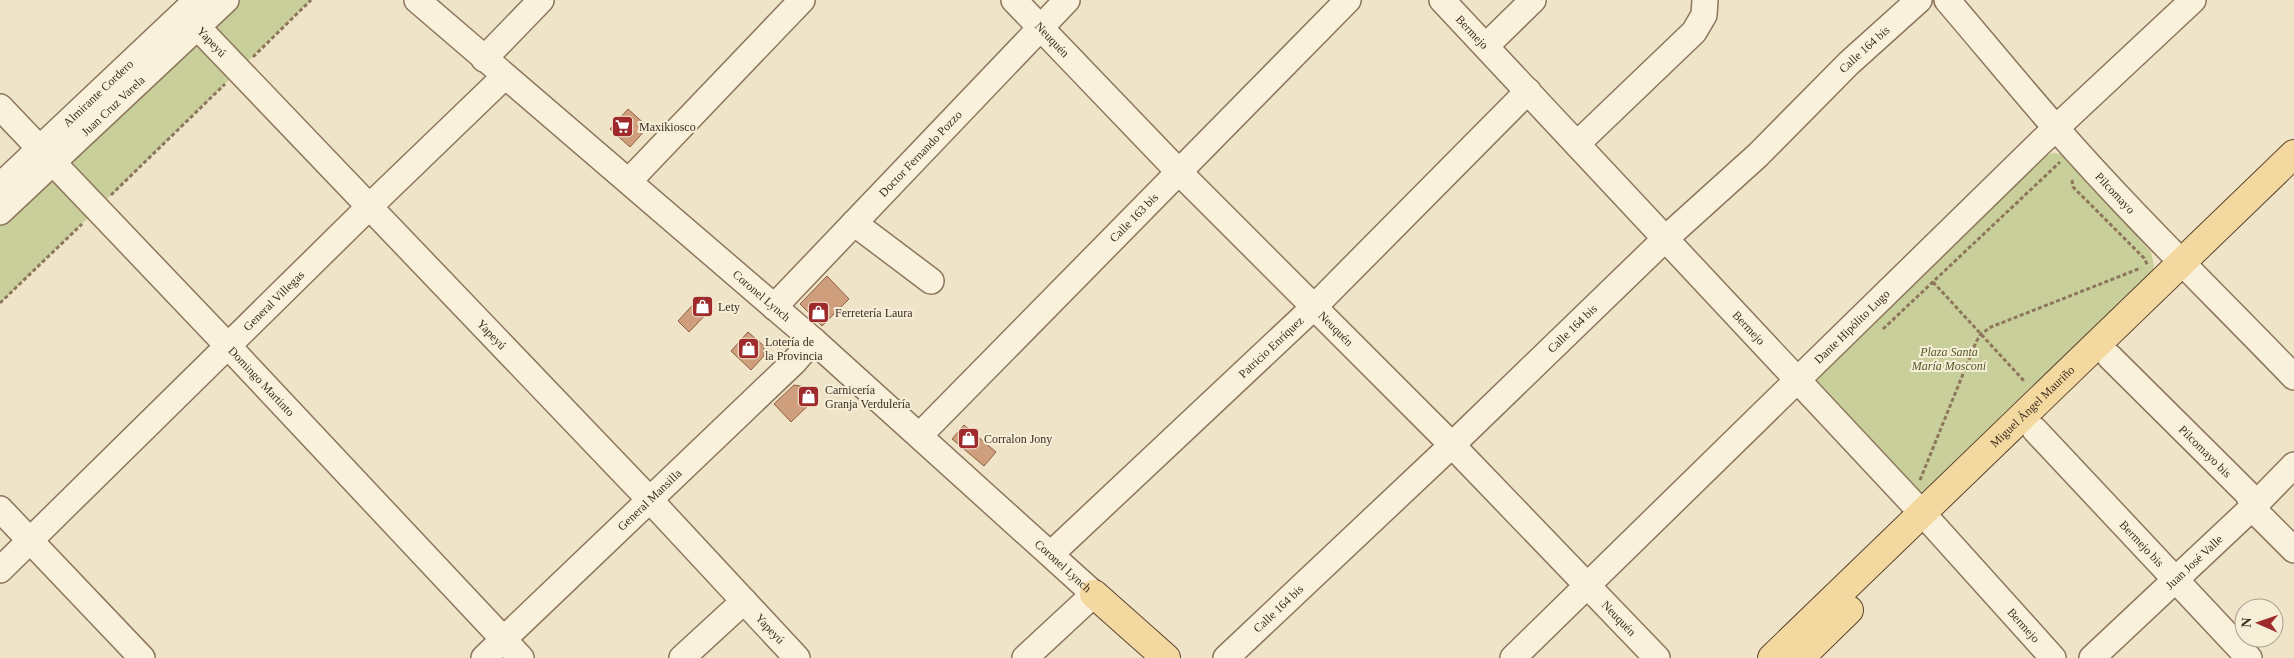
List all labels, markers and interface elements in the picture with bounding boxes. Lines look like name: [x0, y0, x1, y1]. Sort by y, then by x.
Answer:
street label: Bermejo: [1453, 12, 1491, 52]
street label: Neuquén: [1032, 19, 1072, 60]
street label: Calle 164 bis: [1836, 23, 1893, 76]
street label: Yapeyú: [194, 24, 229, 60]
street label: Almirante Cordero: [60, 57, 136, 130]
street label: Juan Cruz Varela: [78, 72, 148, 139]
street label: Doctor Fernando Pozzo: [876, 108, 965, 200]
supermarket icon: Maxikiosco: [611, 115, 635, 139]
place label: Maxikiosco: [639, 120, 696, 134]
street label: Pilcomayo: [2092, 170, 2138, 217]
street label: Calle 163 bis: [1107, 190, 1161, 245]
street label: General Villegas: [240, 267, 307, 334]
street label: Coronel Lynch: [730, 267, 793, 324]
street label: Dante Hipólito Lugo: [1811, 287, 1893, 367]
shop icon: Lety: [690, 295, 714, 319]
place label: Lety: [718, 300, 740, 314]
shop icon: Ferretería Laura: [807, 301, 831, 325]
street label: Calle 164 bis: [1545, 301, 1600, 356]
place label: Ferretería Laura: [835, 306, 913, 320]
street label: Neuquén: [1315, 308, 1356, 349]
street label: Bermejo: [1729, 308, 1768, 348]
street label: Patricio Enríquez: [1236, 313, 1306, 381]
street label: Yapeyú: [474, 317, 509, 352]
place label: Lotería de la Provincia: [765, 335, 823, 363]
shop icon: Lotería de la Provincia: [737, 337, 761, 361]
street label: Domingo Martinto: [225, 344, 297, 419]
park label: Plaza Santa María Mosconi: [1911, 345, 1986, 373]
street label: Miguel Ángel Mauriño: [1987, 363, 2077, 450]
place label: Carnicería Granja Verdulería: [825, 383, 911, 411]
shop icon: Carnicería Granja Verdulería: [797, 385, 821, 409]
street label: Pilcomayo bis: [2176, 422, 2235, 481]
shop icon: Corralon Jony: [956, 427, 980, 451]
place label: Corralon Jony: [984, 432, 1052, 446]
street label: General Mansilla: [615, 466, 685, 534]
street label: Bermejo bis: [2117, 518, 2167, 570]
street label: Juan José Valle: [2163, 532, 2226, 592]
street label: Coronel Lynch: [1032, 537, 1094, 595]
street label: Calle 164 bis: [1251, 582, 1306, 635]
street label: Neuquén: [1599, 598, 1639, 639]
north arrow: [2234, 598, 2284, 648]
street label: Bermejo: [2005, 605, 2043, 645]
street label: Yapeyú: [752, 611, 787, 647]
text: N: [2239, 617, 2254, 628]

